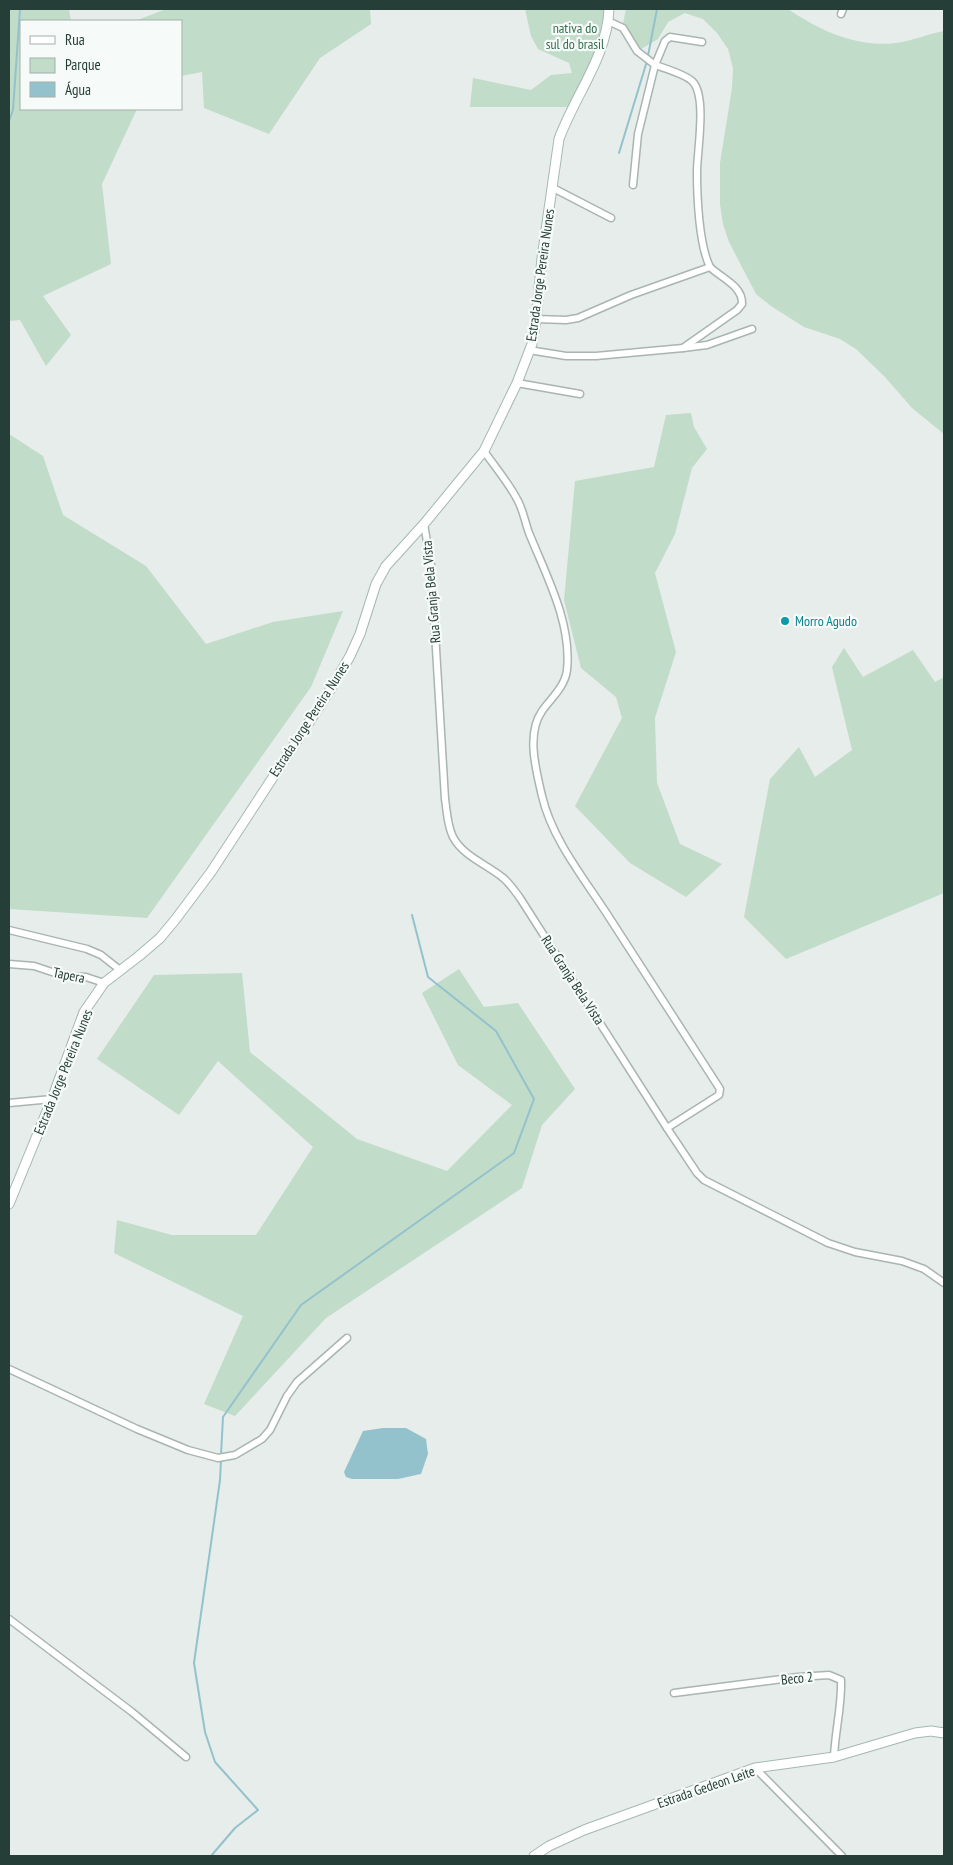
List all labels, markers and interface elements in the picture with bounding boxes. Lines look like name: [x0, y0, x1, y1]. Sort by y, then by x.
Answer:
park label: nativa do sul do brasil: [546, 19, 605, 53]
legend: [20, 20, 182, 110]
text: Rua: [65, 30, 85, 49]
text: Parque: [65, 55, 101, 74]
text: Água: [65, 80, 91, 99]
street label: Estrada Jorge Pereira Nunes: [522, 207, 558, 342]
street label: Rua Granja Bela Vista: [418, 540, 444, 644]
place label: Morro Agudo: [795, 612, 857, 630]
marker: Morro Agudo: [779, 615, 791, 627]
street label: Estrada Jorge Pereira Nunes: [265, 658, 353, 780]
street label: Rua Granja Bela Vista: [537, 932, 609, 1028]
street label: Tapera: [52, 963, 86, 987]
street label: Estrada Jorge Pereira Nunes: [30, 1006, 96, 1137]
street label: Beco 2: [780, 1667, 814, 1689]
street label: Estrada Gedeon Leite: [655, 1762, 757, 1812]

